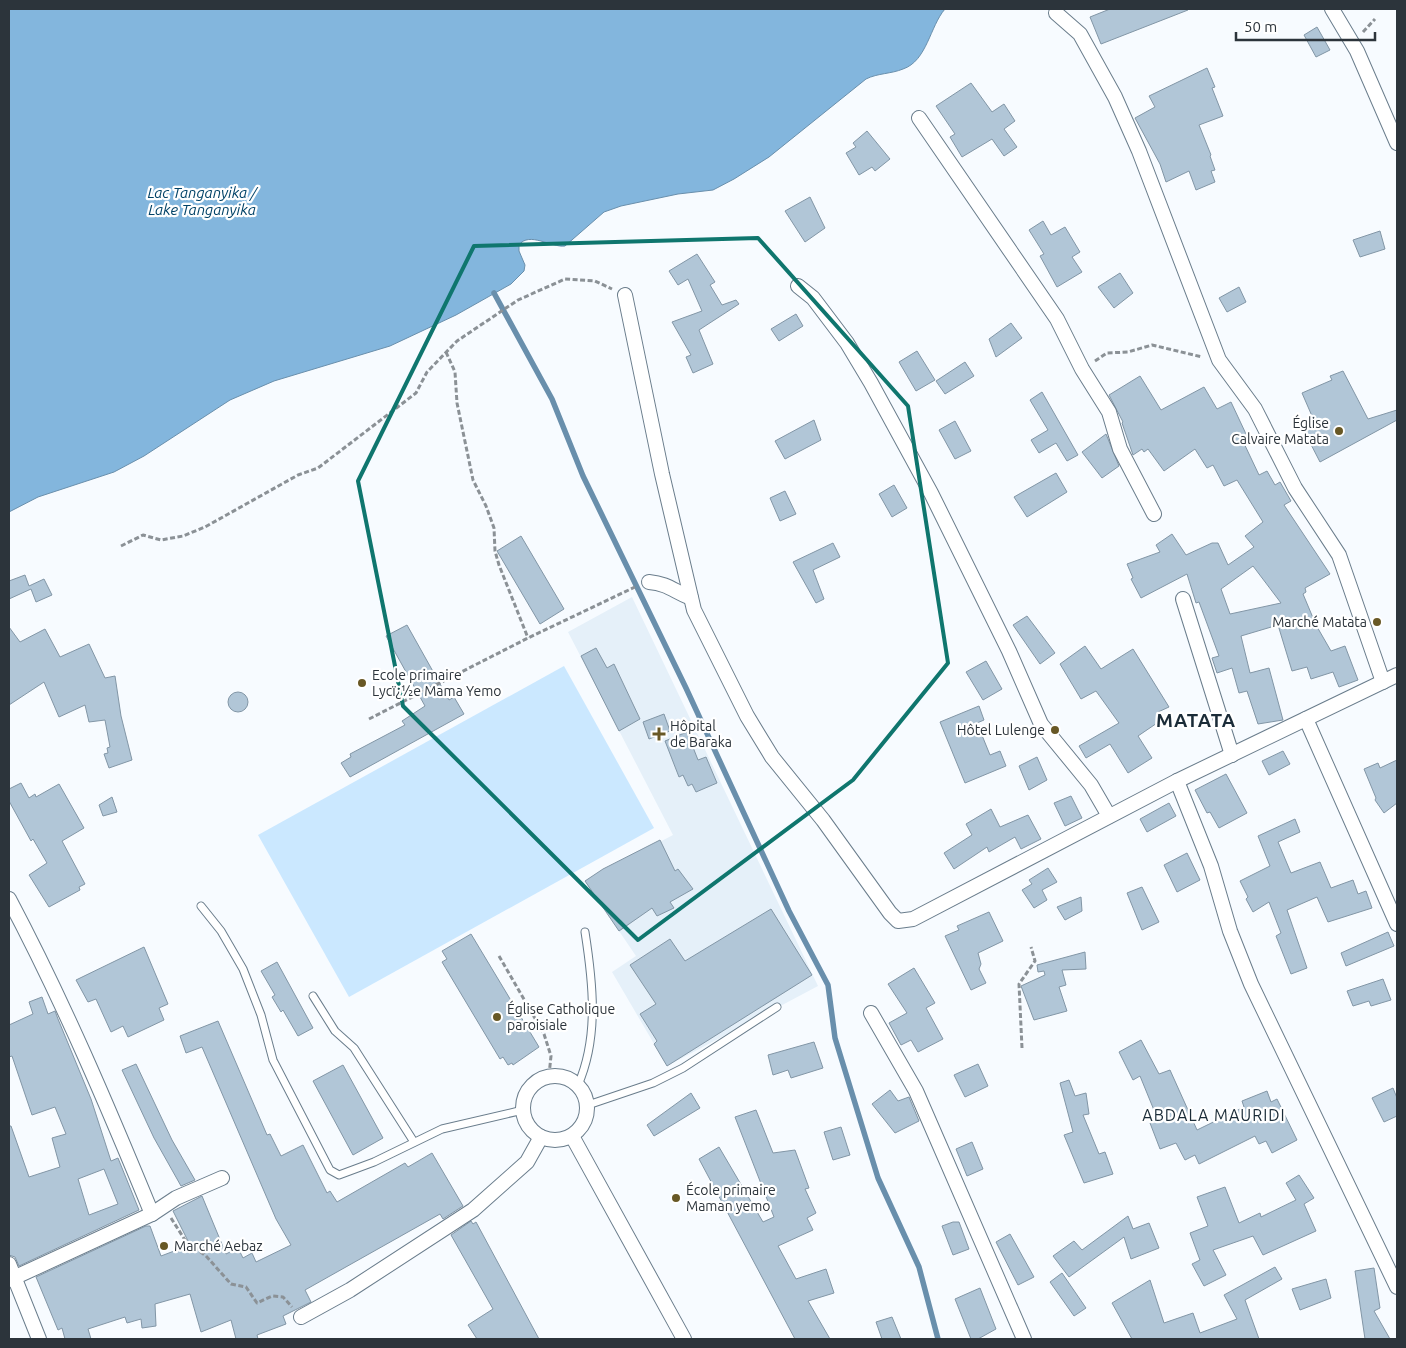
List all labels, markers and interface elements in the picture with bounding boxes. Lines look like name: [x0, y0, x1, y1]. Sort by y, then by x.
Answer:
scale bar: [1236, 10, 1375, 42]
text: 50 m: [1244, 18, 1277, 35]
water label: Lac Tanganyika / Lake Tanganyika: [147, 184, 259, 218]
place label: Église Calvaire Matata: [1231, 414, 1329, 447]
marker: Église Calvaire Matata: [1333, 425, 1345, 437]
place label: Marché Matata: [1272, 614, 1367, 630]
marker: Marché Matata: [1371, 616, 1383, 628]
place label: Ecole primaire Lycï¿½e Mama Yemo: [372, 667, 502, 699]
marker: Ecole primaire Lycï¿½e Mama Yemo: [356, 677, 368, 689]
district label: MATATA: [1156, 709, 1236, 731]
place label: Hôpital de Baraka: [670, 718, 732, 750]
place label: Hôtel Lulenge: [957, 722, 1045, 738]
marker: Hôtel Lulenge: [1049, 724, 1061, 736]
marker: Hôpital de Baraka: [652, 727, 666, 741]
place label: Église Catholique paroisiale: [507, 1000, 615, 1033]
marker: Église Catholique paroisiale: [491, 1011, 503, 1023]
district label: ABDALA MAURIDI: [1142, 1106, 1286, 1124]
place label: École primaire Maman yemo: [686, 1181, 776, 1214]
marker: École primaire Maman yemo: [670, 1192, 682, 1204]
place label: Marché Aebaz: [174, 1238, 263, 1254]
marker: Marché Aebaz: [158, 1240, 170, 1252]

